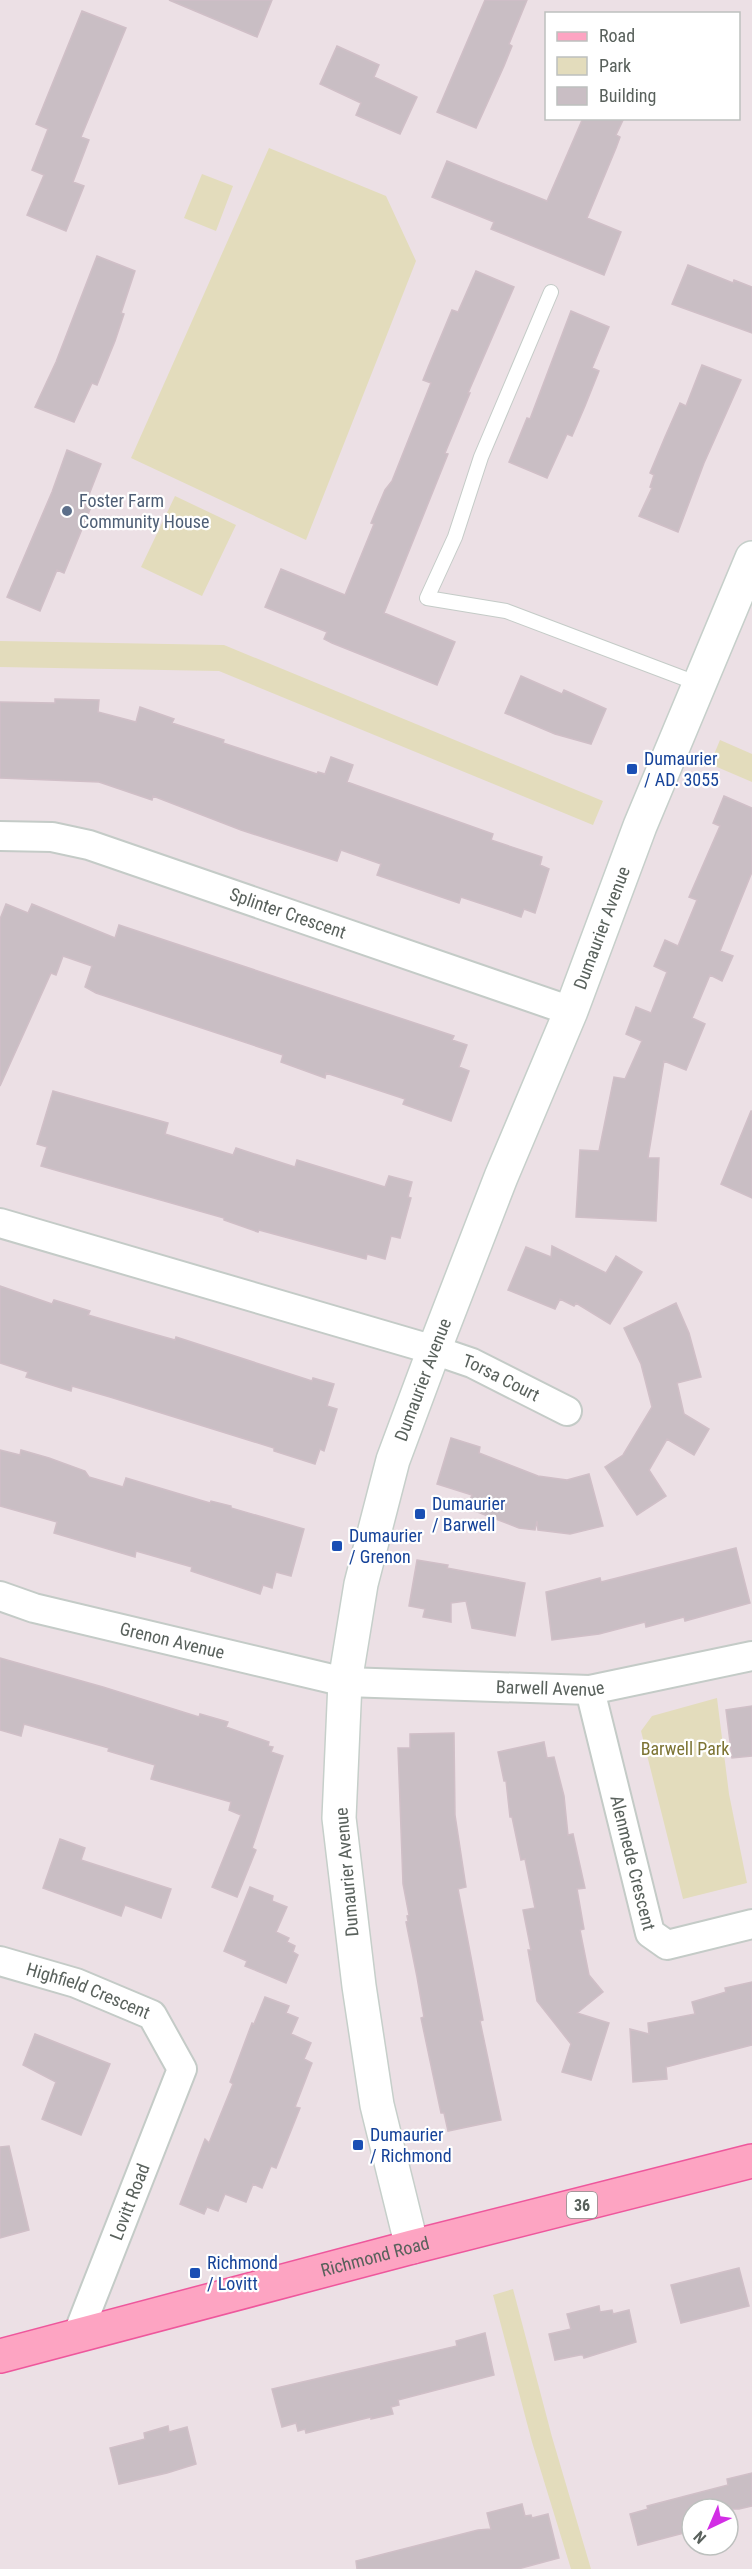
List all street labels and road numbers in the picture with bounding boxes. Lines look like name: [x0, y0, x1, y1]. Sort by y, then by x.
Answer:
street label: Dumaurier Avenue: [569, 863, 634, 992]
street label: Splinter Crescent: [227, 883, 349, 943]
street label: Dumaurier Avenue: [390, 1315, 455, 1444]
street label: Torsa Court: [460, 1350, 543, 1405]
street label: Grenon Avenue: [118, 1618, 227, 1663]
street label: Barwell Avenue: [496, 1676, 606, 1700]
street label: Alenmede Crescent: [606, 1793, 660, 1932]
street label: Dumaurier Avenue: [330, 1807, 363, 1937]
street label: Highfield Crescent: [24, 1958, 153, 2023]
street label: Lovitt Road: [105, 2161, 154, 2243]
road number: 36: [567, 2192, 597, 2218]
street label: Richmond Road: [318, 2232, 431, 2281]

